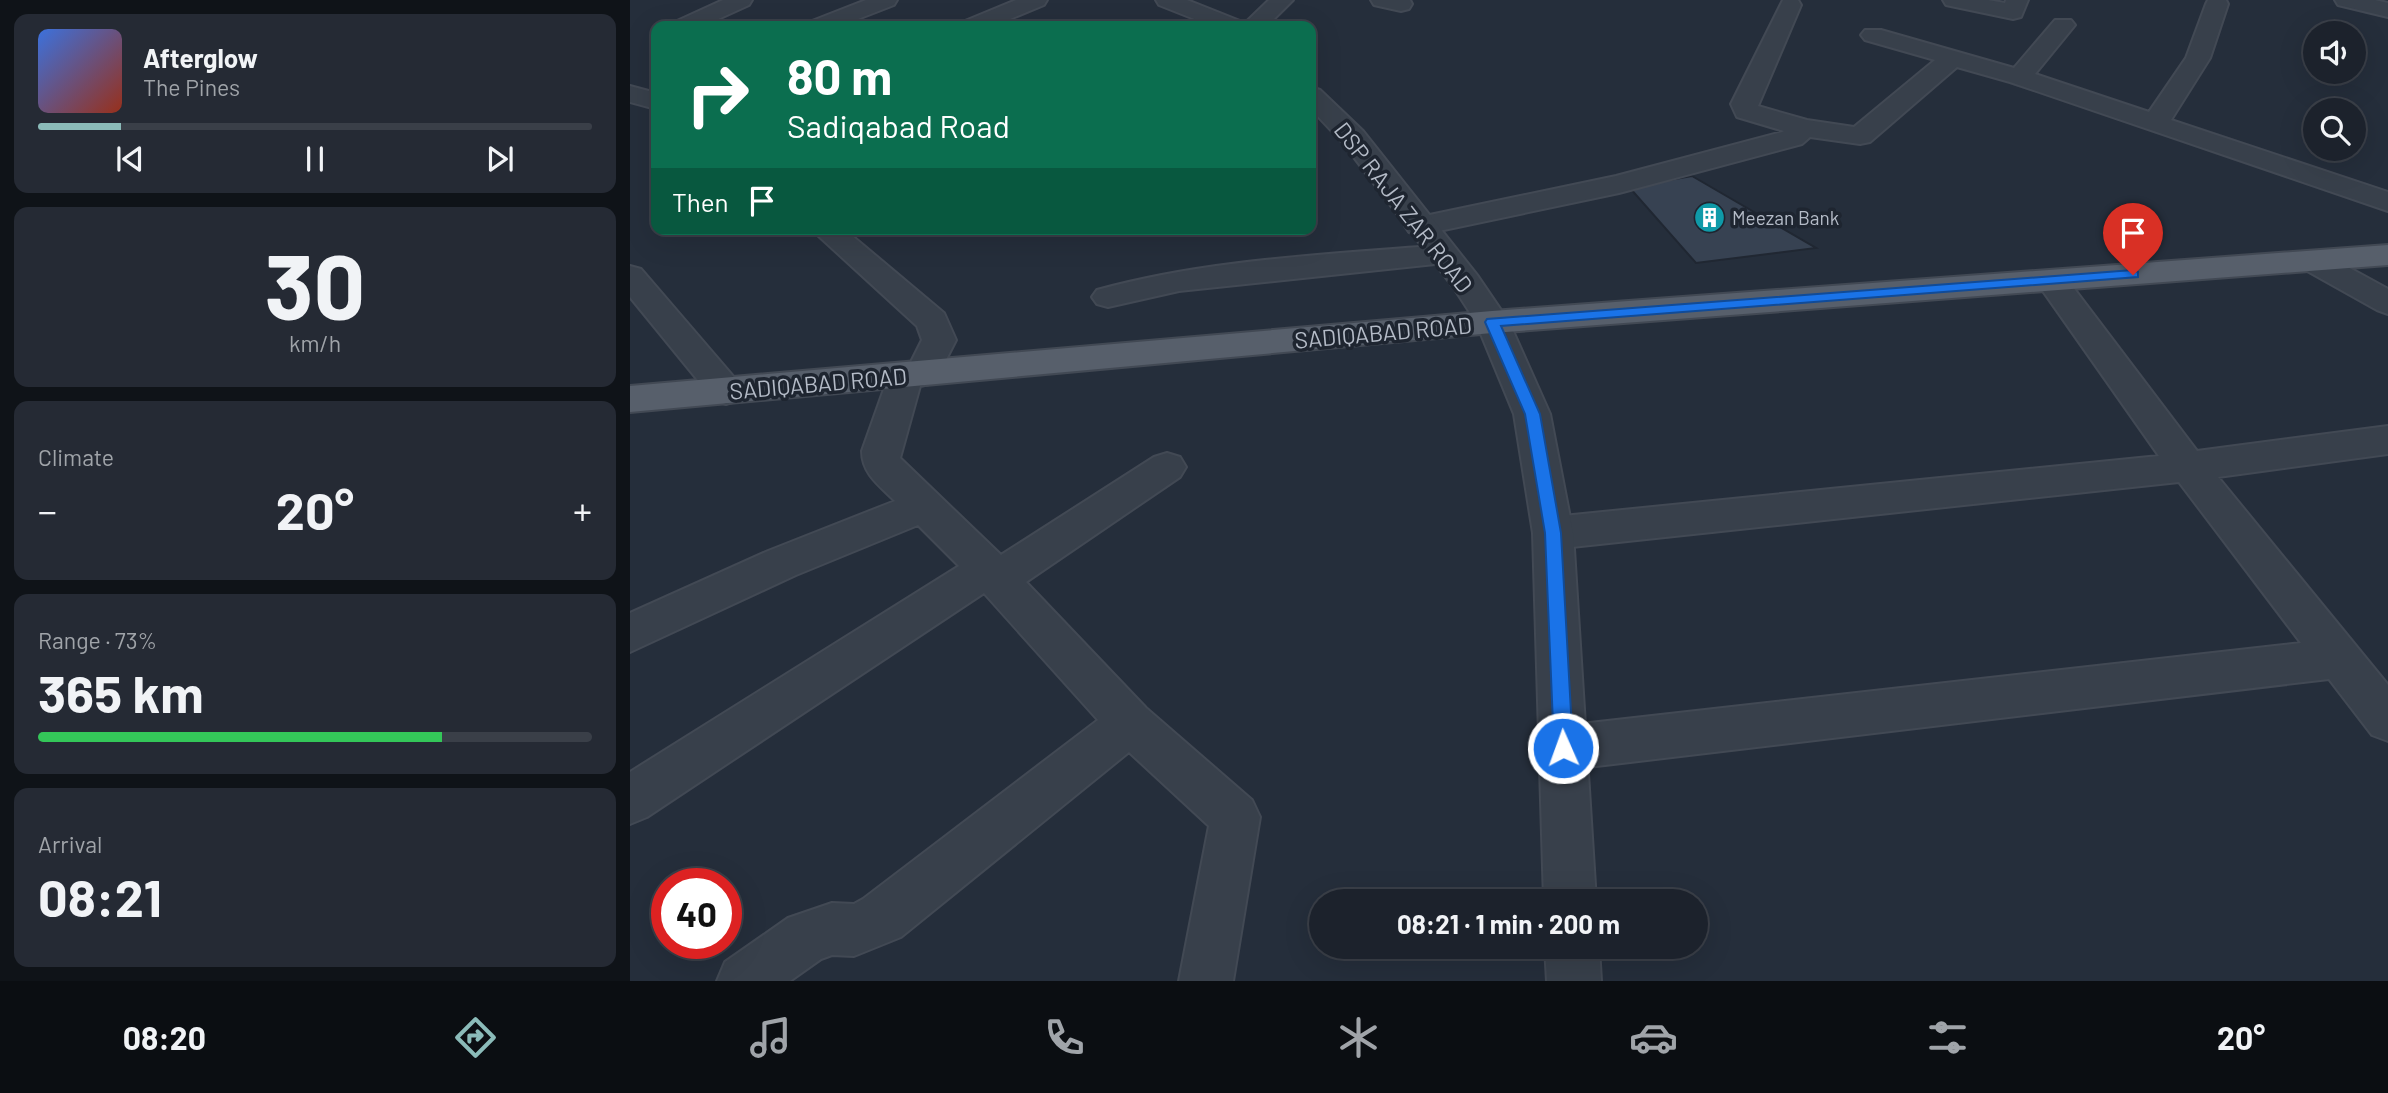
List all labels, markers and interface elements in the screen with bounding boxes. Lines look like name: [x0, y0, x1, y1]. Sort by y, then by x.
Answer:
map controls: [2303, 21, 2366, 161]
button: sound: [2303, 21, 2366, 84]
text: Afterglow: [143, 42, 258, 73]
text: 80 m: [787, 46, 892, 105]
icon: right: [672, 49, 763, 140]
text: The Pines: [143, 73, 240, 101]
button: search: [2303, 98, 2366, 161]
text: Sadiqabad Road: [787, 106, 1010, 144]
street label: DSP RAJA ZAR ROAD: [1329, 116, 1479, 298]
icon: previous: [111, 140, 149, 178]
icon: pause: [296, 140, 334, 178]
icon: next: [481, 140, 519, 178]
icon: arrive: [743, 182, 781, 220]
text: Then: [672, 186, 729, 217]
building icon: Meezan Bank: [1692, 200, 1726, 234]
pin: [2103, 203, 2163, 275]
place label: Meezan Bank: [1732, 206, 1839, 229]
icon: arrive: [2114, 214, 2152, 252]
text: 30: [264, 229, 366, 338]
street label: SADIQABAD ROAD: [1293, 310, 1473, 354]
text: km/h: [289, 329, 341, 357]
street label: SADIQABAD ROAD: [728, 361, 908, 405]
text: Climate: [38, 443, 114, 471]
text: 20°: [276, 478, 354, 540]
text: −: [38, 487, 57, 533]
text: +: [573, 487, 592, 533]
text: Range · 73%: [38, 626, 157, 654]
text: 365 km: [38, 661, 204, 723]
position arrow: [1526, 711, 1600, 785]
text: Arrival: [38, 830, 102, 858]
text: 08:21: [38, 865, 162, 927]
speed limit sign: 40: [651, 868, 742, 959]
text: 08:21 · 1 min · 200 m: [1397, 908, 1620, 939]
icon: directions: [451, 1013, 500, 1062]
icon: music: [746, 1013, 795, 1062]
icon: phone: [1040, 1013, 1089, 1062]
icon: climate: [1334, 1013, 1383, 1062]
icon: car: [1629, 1013, 1678, 1062]
icon: filters: [1923, 1013, 1972, 1062]
text: 08:20: [123, 1018, 206, 1056]
text: 20°: [2217, 1018, 2265, 1056]

